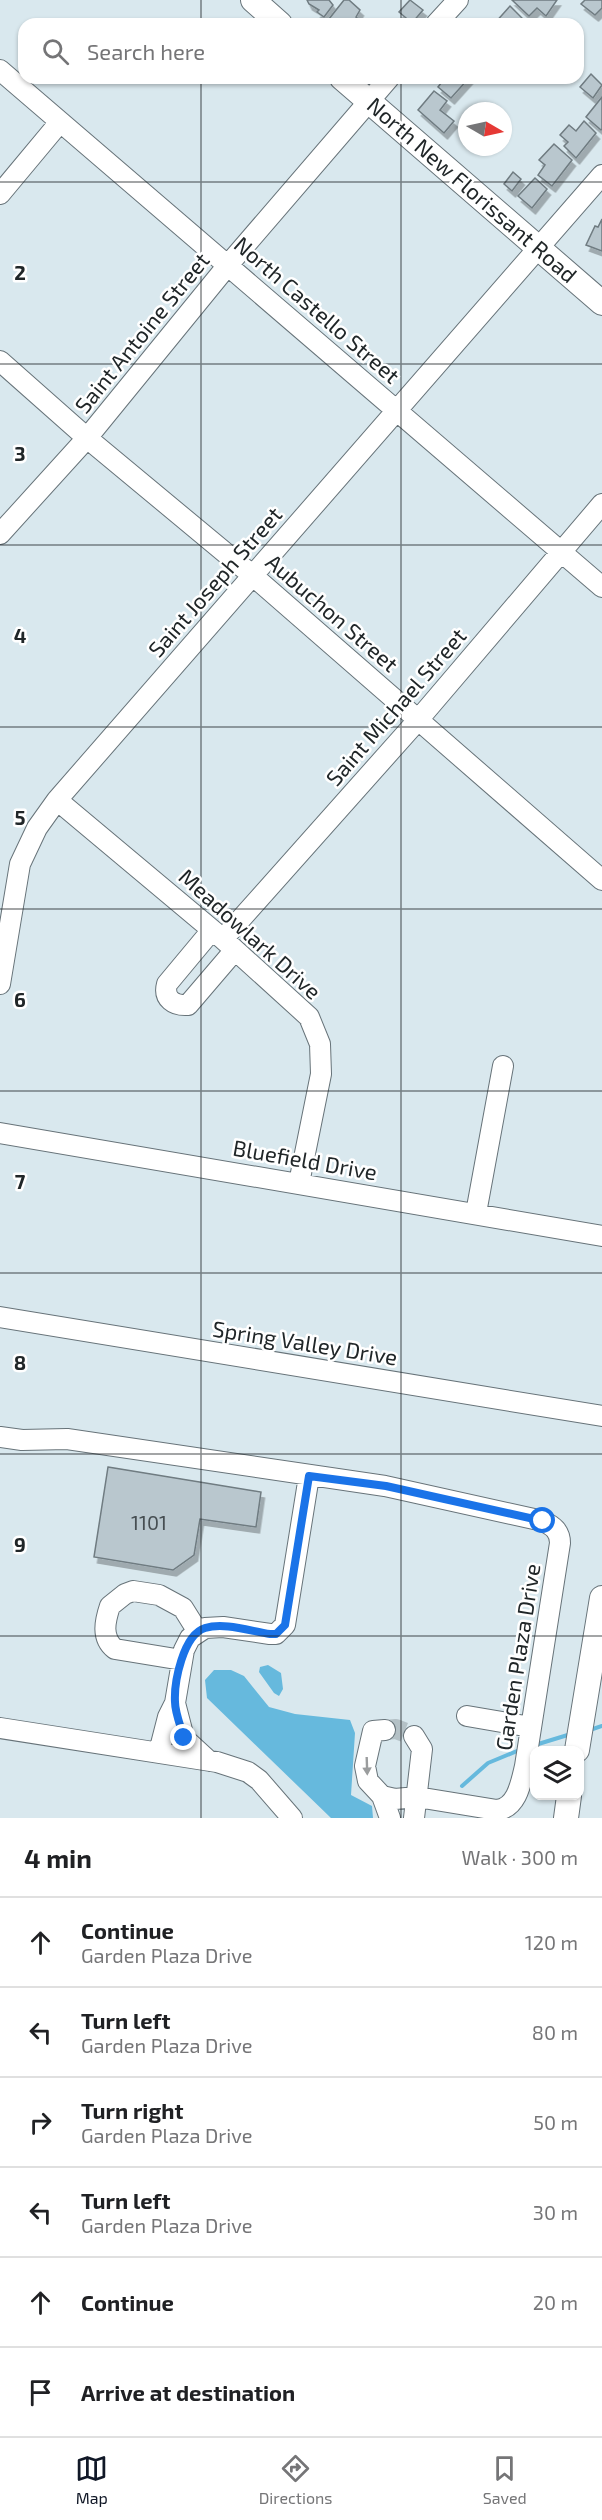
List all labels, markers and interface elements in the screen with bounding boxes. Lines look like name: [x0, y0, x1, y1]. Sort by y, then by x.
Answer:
search box: [18, 18, 584, 84]
icon: search: [39, 35, 72, 68]
text: Search here: [87, 38, 205, 64]
street label: North New Florissant Road: [363, 91, 583, 287]
north arrow: [458, 102, 512, 156]
street label: North Castello Street: [230, 230, 406, 388]
street label: Saint Antoine Street: [69, 247, 214, 418]
text: 2: [14, 260, 26, 284]
text: 3: [14, 441, 26, 465]
street label: Saint Joseph Street: [142, 501, 286, 662]
street label: Aubuchon Street: [261, 548, 404, 677]
street label: Saint Michael Street: [320, 622, 471, 790]
text: 4: [14, 623, 27, 647]
text: 5: [14, 805, 26, 829]
street label: Meadowlark Drive: [174, 863, 327, 1004]
text: 6: [14, 987, 26, 1011]
street label: Bluefield Drive: [231, 1134, 379, 1184]
text: 7: [15, 1169, 26, 1193]
street label: Spring Valley Drive: [211, 1315, 399, 1369]
text: 8: [14, 1350, 26, 1374]
route start: [529, 1507, 555, 1533]
house number: 1101: [131, 1510, 167, 1534]
text: 9: [14, 1532, 26, 1556]
street label: Garden Plaza Drive: [489, 1562, 545, 1752]
route end: [170, 1724, 196, 1750]
map controls: [530, 1746, 584, 1800]
button: layers: [530, 1746, 584, 1800]
one-way arrow: [362, 1756, 372, 1775]
text: 4 min: [24, 1842, 92, 1873]
text: Walk · 300 m: [462, 1845, 578, 1869]
text: Continue: [81, 1917, 174, 1943]
icon: ahead: [24, 1926, 57, 1959]
text: 120 m: [525, 1930, 578, 1954]
text: Garden Plaza Drive: [81, 1943, 252, 1967]
text: Turn left: [81, 2007, 170, 2033]
icon: left: [24, 2016, 57, 2049]
text: 80 m: [532, 2020, 578, 2044]
text: Garden Plaza Drive: [81, 2033, 252, 2057]
text: Turn right: [81, 2097, 183, 2123]
icon: right: [24, 2106, 57, 2139]
text: 50 m: [533, 2110, 578, 2134]
text: Garden Plaza Drive: [81, 2123, 252, 2147]
text: Turn left: [81, 2187, 170, 2213]
icon: left: [24, 2196, 57, 2229]
text: 30 m: [533, 2200, 578, 2224]
text: Garden Plaza Drive: [81, 2213, 252, 2237]
icon: ahead: [24, 2286, 57, 2319]
text: Continue: [81, 2289, 174, 2315]
text: 20 m: [533, 2290, 578, 2314]
icon: arrive: [24, 2376, 57, 2409]
text: Arrive at destination: [81, 2379, 295, 2405]
tab: Map: [75, 2452, 108, 2507]
tab: Directions: [259, 2452, 332, 2507]
tab: Saved: [483, 2452, 527, 2507]

